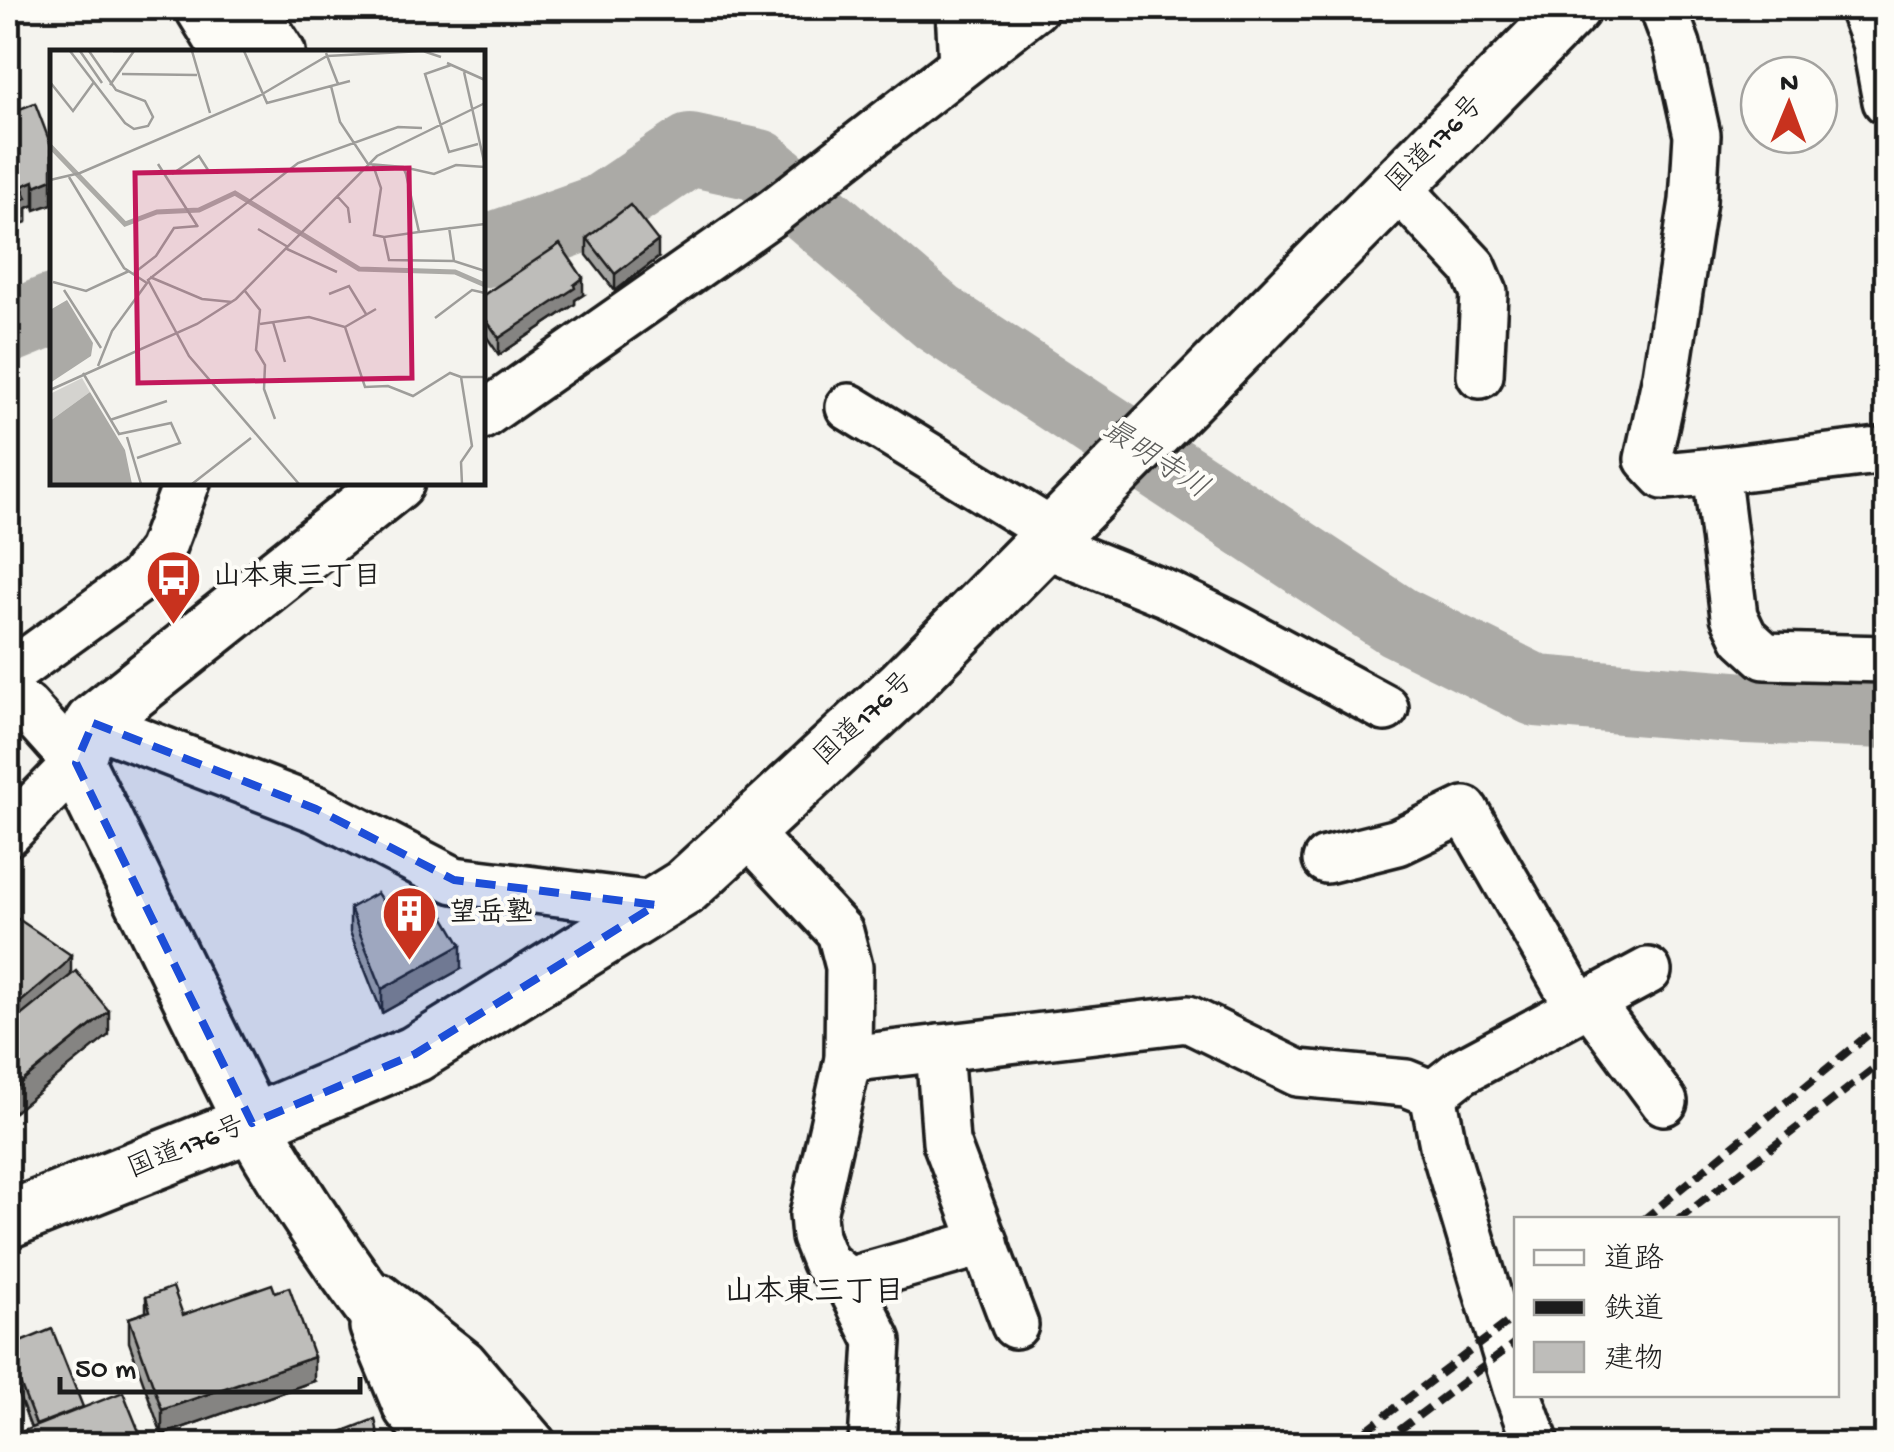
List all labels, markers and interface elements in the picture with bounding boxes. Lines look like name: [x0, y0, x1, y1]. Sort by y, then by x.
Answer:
inset map: [50, 50, 485, 485]
north arrow: [1739, 55, 1839, 155]
text: N: [1780, 68, 1799, 101]
street label: 国道176号: [1380, 89, 1492, 201]
water label: 最明寺川: [1094, 412, 1215, 508]
bus stop icon: 山本東三丁目: [144, 548, 204, 627]
place label: 山本東三丁目: [213, 560, 381, 595]
street label: 国道176号: [808, 665, 922, 774]
building icon: 望岳塾: [380, 884, 440, 963]
place label: 望岳塾: [449, 897, 533, 931]
street label: 国道176号: [123, 1110, 251, 1188]
legend: [1514, 1217, 1839, 1397]
text: 道路: [1604, 1243, 1664, 1279]
district label: 山本東三丁目: [724, 1275, 904, 1312]
text: 鉄道: [1604, 1293, 1664, 1329]
scale bar: [60, 1332, 360, 1394]
text: 建物: [1604, 1343, 1664, 1379]
text: 50 m: [75, 1354, 136, 1389]

